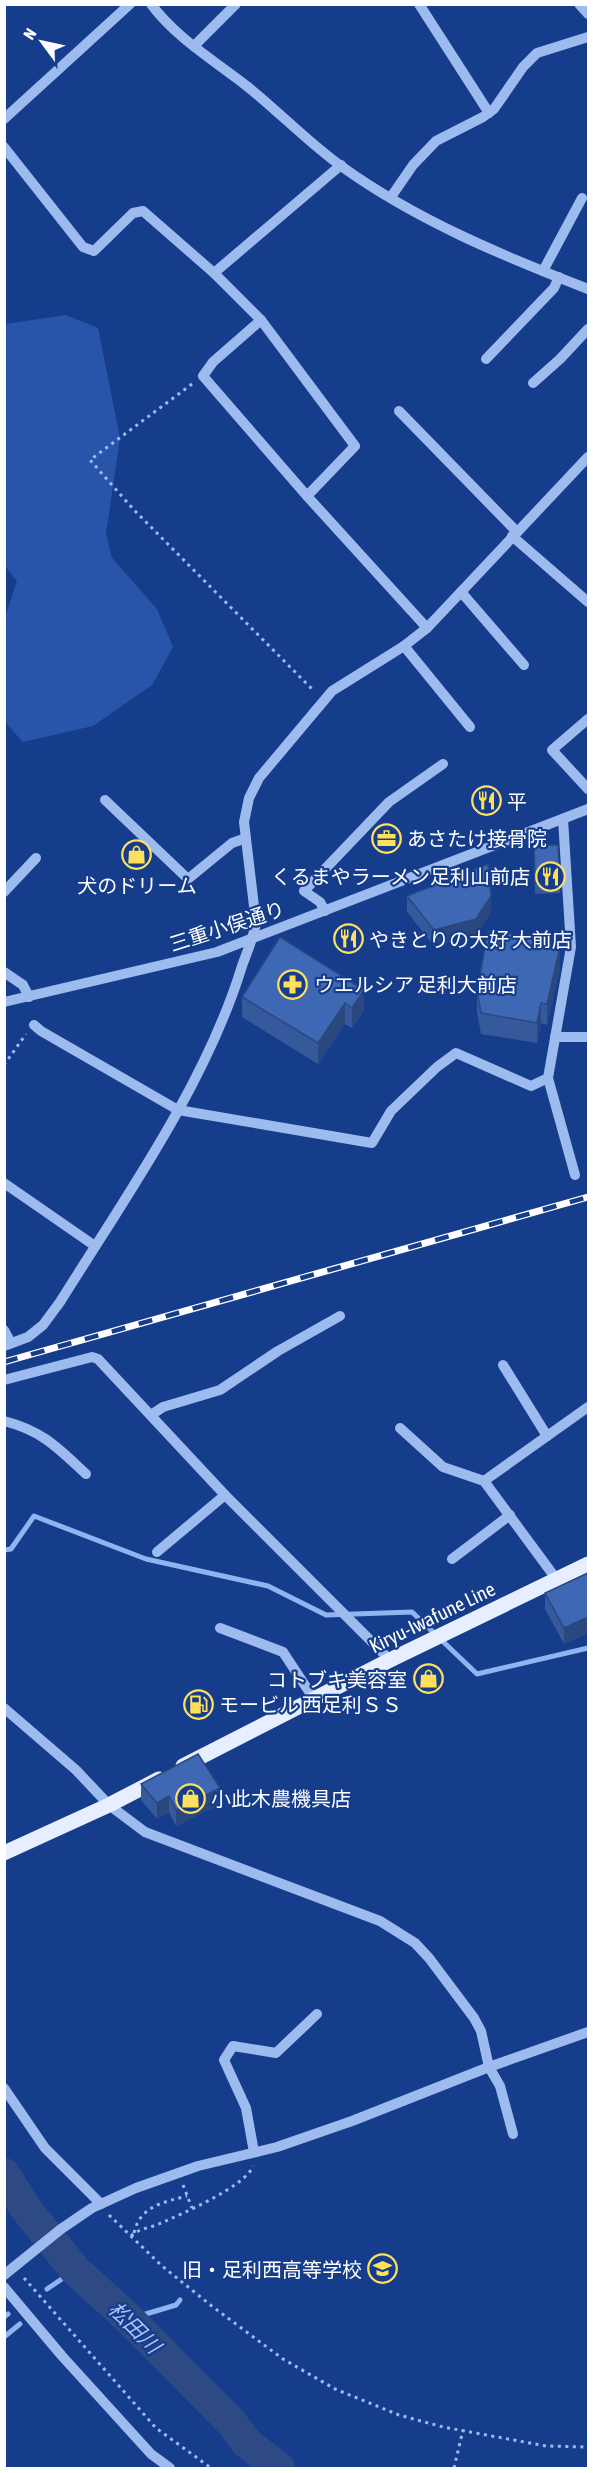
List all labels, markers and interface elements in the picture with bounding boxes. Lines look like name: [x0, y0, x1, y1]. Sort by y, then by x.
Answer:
north arrow: [12, 12, 72, 72]
text: N: [19, 25, 40, 43]
restaurant icon: 平: [470, 785, 502, 817]
place label: 平: [507, 790, 527, 813]
office icon: あさたけ接骨院: [370, 822, 402, 854]
place label: あさたけ接骨院: [407, 827, 547, 850]
shop icon: 犬のドリーム: [121, 838, 153, 870]
restaurant icon: くるまやラーメン足利山前店: [535, 860, 567, 892]
place label: くるまやラーメン足利山前店: [271, 865, 530, 888]
place label: 犬のドリーム: [77, 874, 197, 897]
street label: 三重小俣通り: [166, 897, 288, 955]
restaurant icon: やきとりの大好 大前店: [332, 923, 364, 955]
place label: やきとりの大好 大前店: [369, 928, 572, 951]
pharmacy icon: ウエルシア 足利大前店: [277, 968, 309, 1000]
place label: ウエルシア 足利大前店: [314, 973, 517, 996]
street label: Kiryu-Iwafune Line: [365, 1577, 499, 1657]
shop icon: コトブキ美容室: [412, 1663, 444, 1695]
place label: コトブキ美容室: [267, 1668, 407, 1691]
fuel station icon: モービル 西足利ＳＳ: [182, 1688, 214, 1720]
place label: モービル 西足利ＳＳ: [219, 1693, 402, 1716]
shop icon: 小此木農機具店: [174, 1782, 206, 1814]
place label: 小此木農機具店: [211, 1787, 351, 1810]
school or university icon: 旧・足利西高等学校: [367, 2253, 399, 2285]
place label: 旧・足利西高等学校: [182, 2258, 362, 2281]
water label: 松田川: [104, 2296, 167, 2359]

